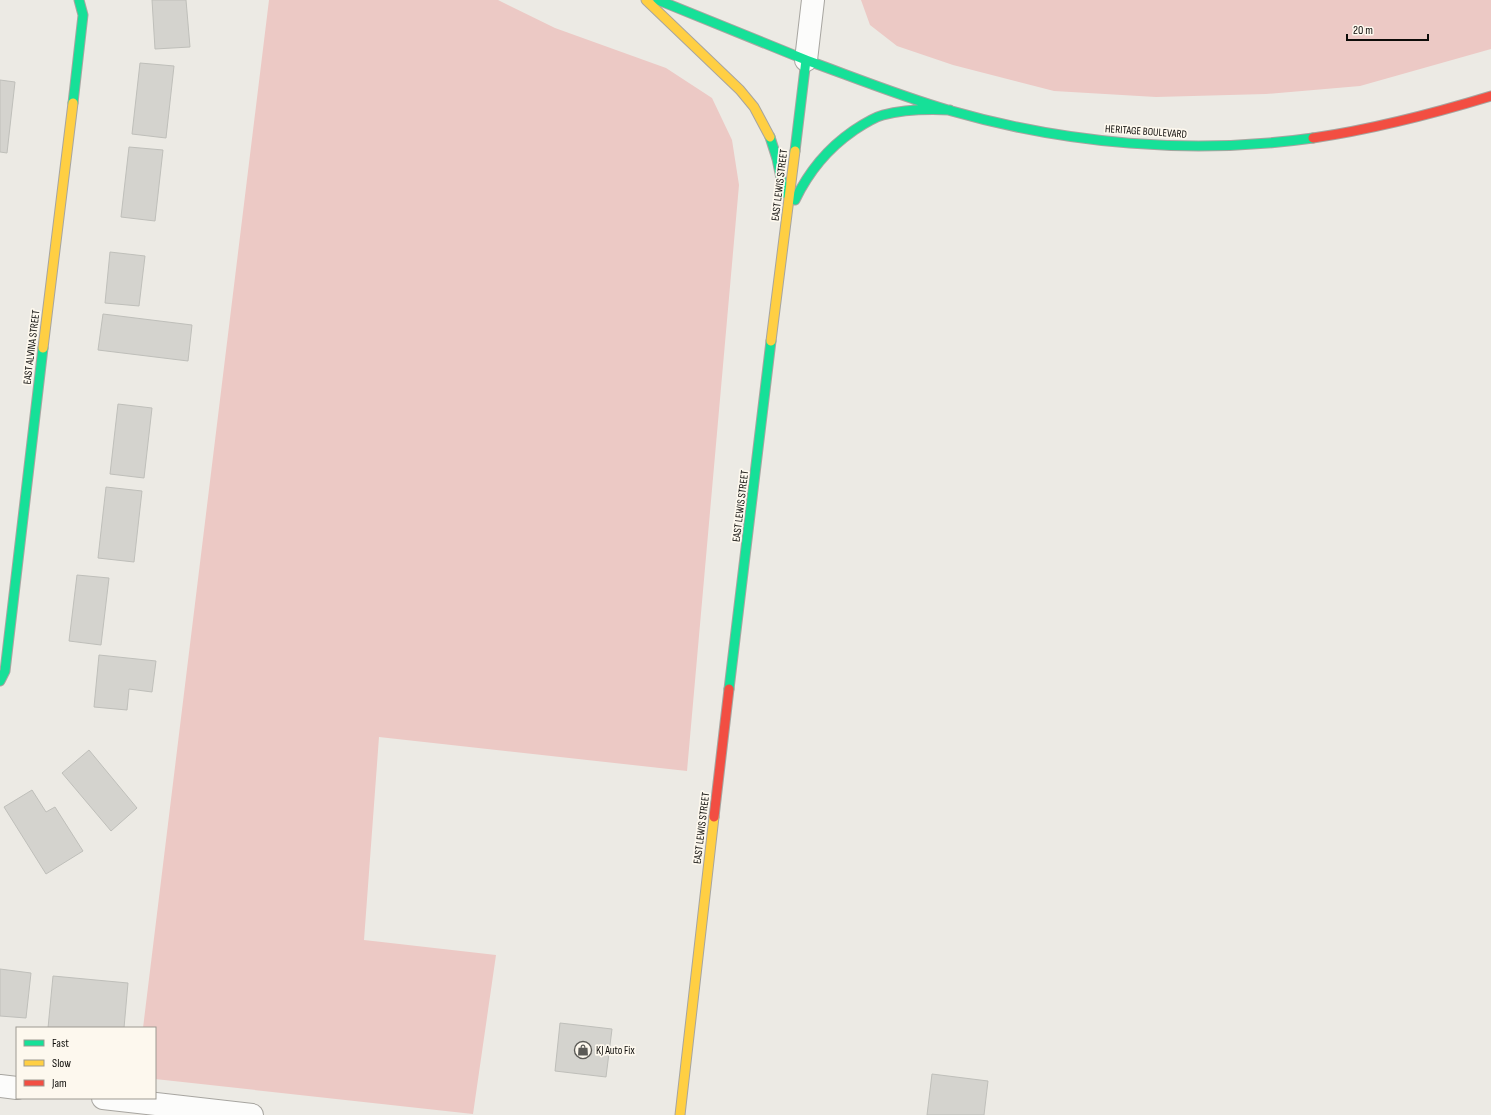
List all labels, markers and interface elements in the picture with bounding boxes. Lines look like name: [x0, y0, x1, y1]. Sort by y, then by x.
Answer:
scale bar: [1347, 16, 1428, 42]
text: 20 m: [1353, 23, 1373, 38]
street label: HERITAGE BOULEVARD: [1105, 122, 1187, 141]
street label: EAST LEWIS STREET: [769, 148, 790, 222]
street label: EAST ALVINA STREET: [20, 308, 43, 385]
street label: EAST LEWIS STREET: [730, 469, 751, 543]
street label: EAST LEWIS STREET: [691, 791, 712, 865]
legend: [16, 1027, 156, 1099]
text: Fast: [52, 1036, 69, 1051]
shop icon: KJ Auto Fix: [573, 1040, 593, 1060]
place label: KJ Auto Fix: [596, 1044, 635, 1057]
text: Slow: [52, 1056, 71, 1071]
text: Jam: [51, 1076, 67, 1091]

